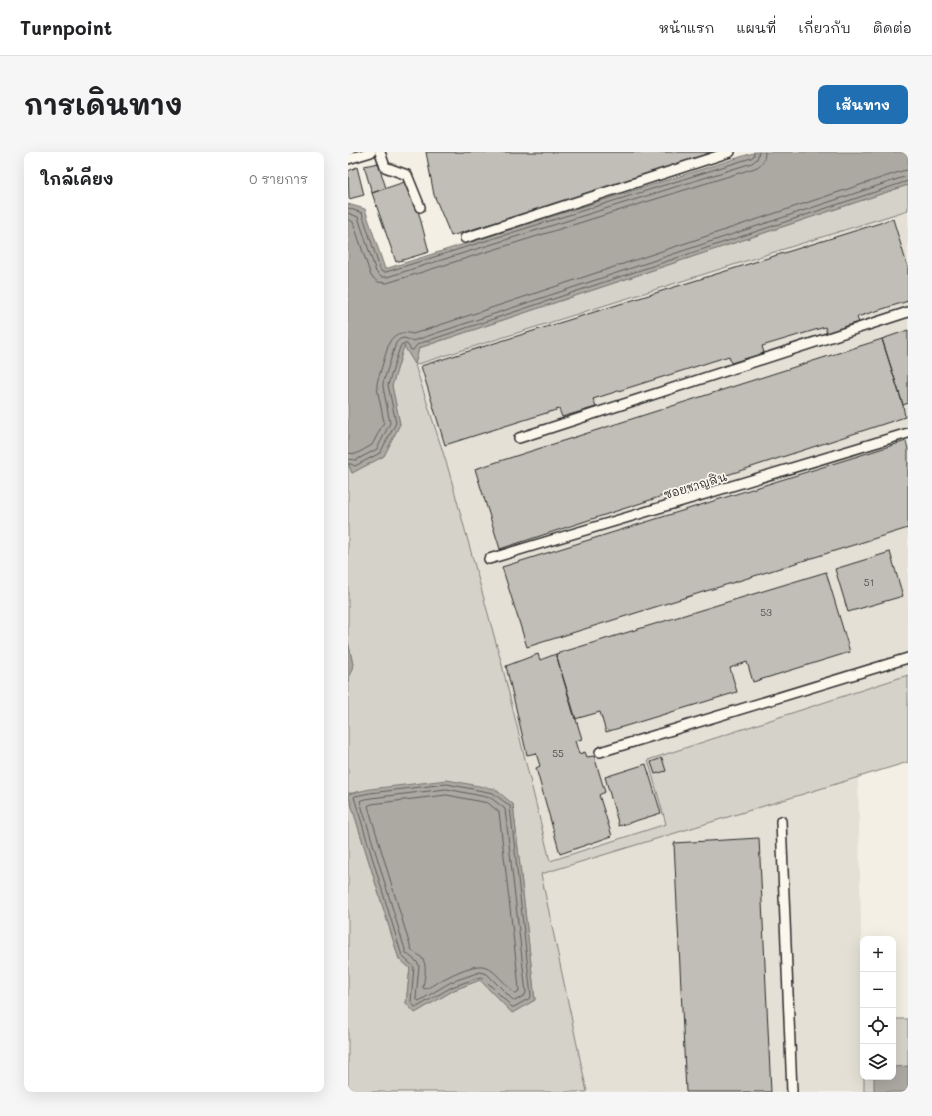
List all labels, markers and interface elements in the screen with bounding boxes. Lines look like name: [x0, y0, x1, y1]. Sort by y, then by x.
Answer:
text: Turnpoint: [20, 15, 112, 40]
text: หน้าแรก: [659, 18, 715, 37]
text: แผนที่: [737, 18, 777, 37]
text: เกี่ยวกับ: [799, 18, 851, 37]
text: ติดต่อ: [873, 18, 912, 37]
button: เส้นทาง: [818, 85, 908, 124]
text: การเดินทาง: [24, 86, 182, 122]
text: ใกล้เคียง: [40, 167, 114, 189]
text: 0 รายการ: [249, 170, 308, 187]
street label: ซอยชาญสิน: [661, 468, 729, 502]
house number: 51: [864, 575, 874, 589]
house number: 53: [760, 605, 772, 619]
house number: 55: [552, 746, 564, 760]
map controls: [860, 936, 896, 1080]
button: +: [860, 936, 896, 972]
button: −: [860, 972, 896, 1008]
button: locate: [860, 1008, 896, 1044]
button: layers: [860, 1044, 896, 1080]

